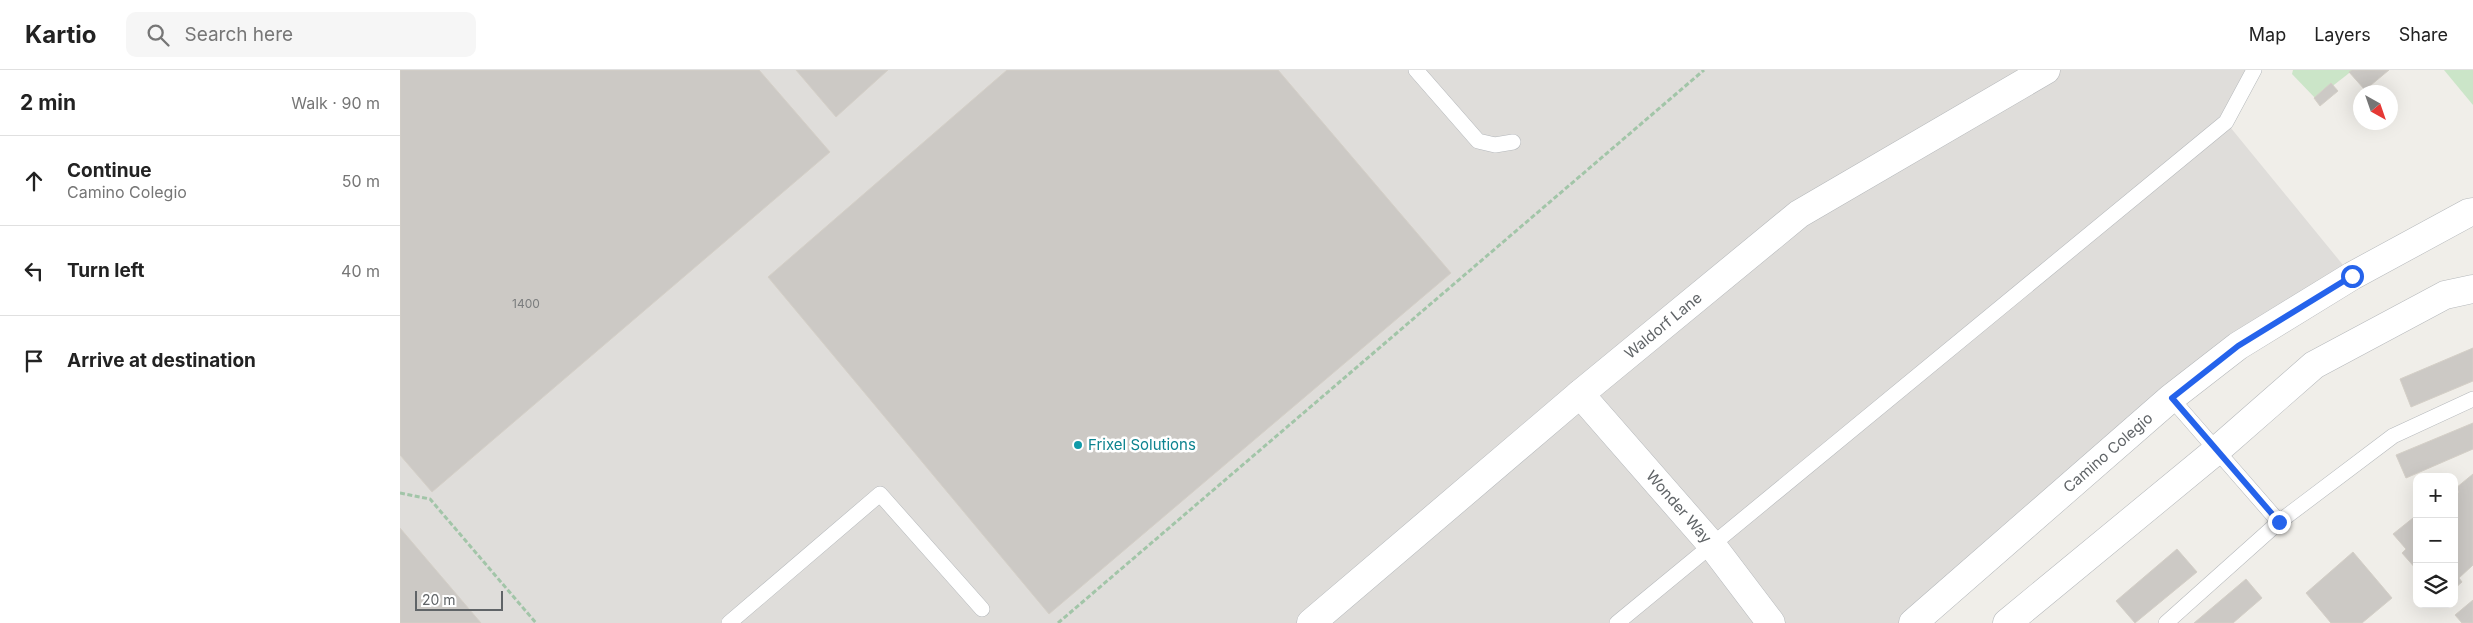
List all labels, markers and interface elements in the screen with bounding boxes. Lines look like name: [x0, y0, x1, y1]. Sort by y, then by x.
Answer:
search box: [126, 12, 476, 57]
text: Kartio: [25, 20, 96, 49]
icon: search: [144, 21, 172, 49]
text: Search here: [184, 23, 293, 46]
text: Map: [2249, 24, 2286, 45]
text: Layers: [2314, 24, 2371, 45]
text: Share: [2399, 24, 2448, 45]
north arrow: [2353, 85, 2398, 130]
text: 2 min: [20, 90, 76, 115]
text: Walk · 90 m: [291, 93, 380, 113]
text: Continue: [67, 159, 152, 182]
icon: ahead: [20, 167, 48, 195]
text: 50 m: [342, 171, 380, 191]
text: Camino Colegio: [67, 182, 187, 202]
icon: left: [20, 257, 48, 285]
text: Turn left: [67, 259, 145, 282]
text: 40 m: [341, 261, 380, 281]
route start: [2341, 265, 2364, 288]
street label: Waldorf Lane: [1620, 288, 1705, 363]
house number: 1400: [512, 296, 540, 311]
icon: arrive: [20, 347, 48, 375]
text: Arrive at destination: [67, 349, 256, 372]
street label: Camino Colegio: [2059, 408, 2157, 497]
place label: Frixel Solutions: [1088, 435, 1196, 454]
marker: Frixel Solutions: [1072, 439, 1084, 451]
street label: Wonder Way: [1642, 466, 1716, 547]
map controls: [2413, 473, 2458, 608]
button: +: [2413, 473, 2458, 518]
route end: [2268, 511, 2291, 534]
button: −: [2413, 518, 2458, 563]
button: layers: [2413, 563, 2458, 608]
scale bar: [415, 588, 502, 611]
text: 20 m: [422, 591, 456, 608]

